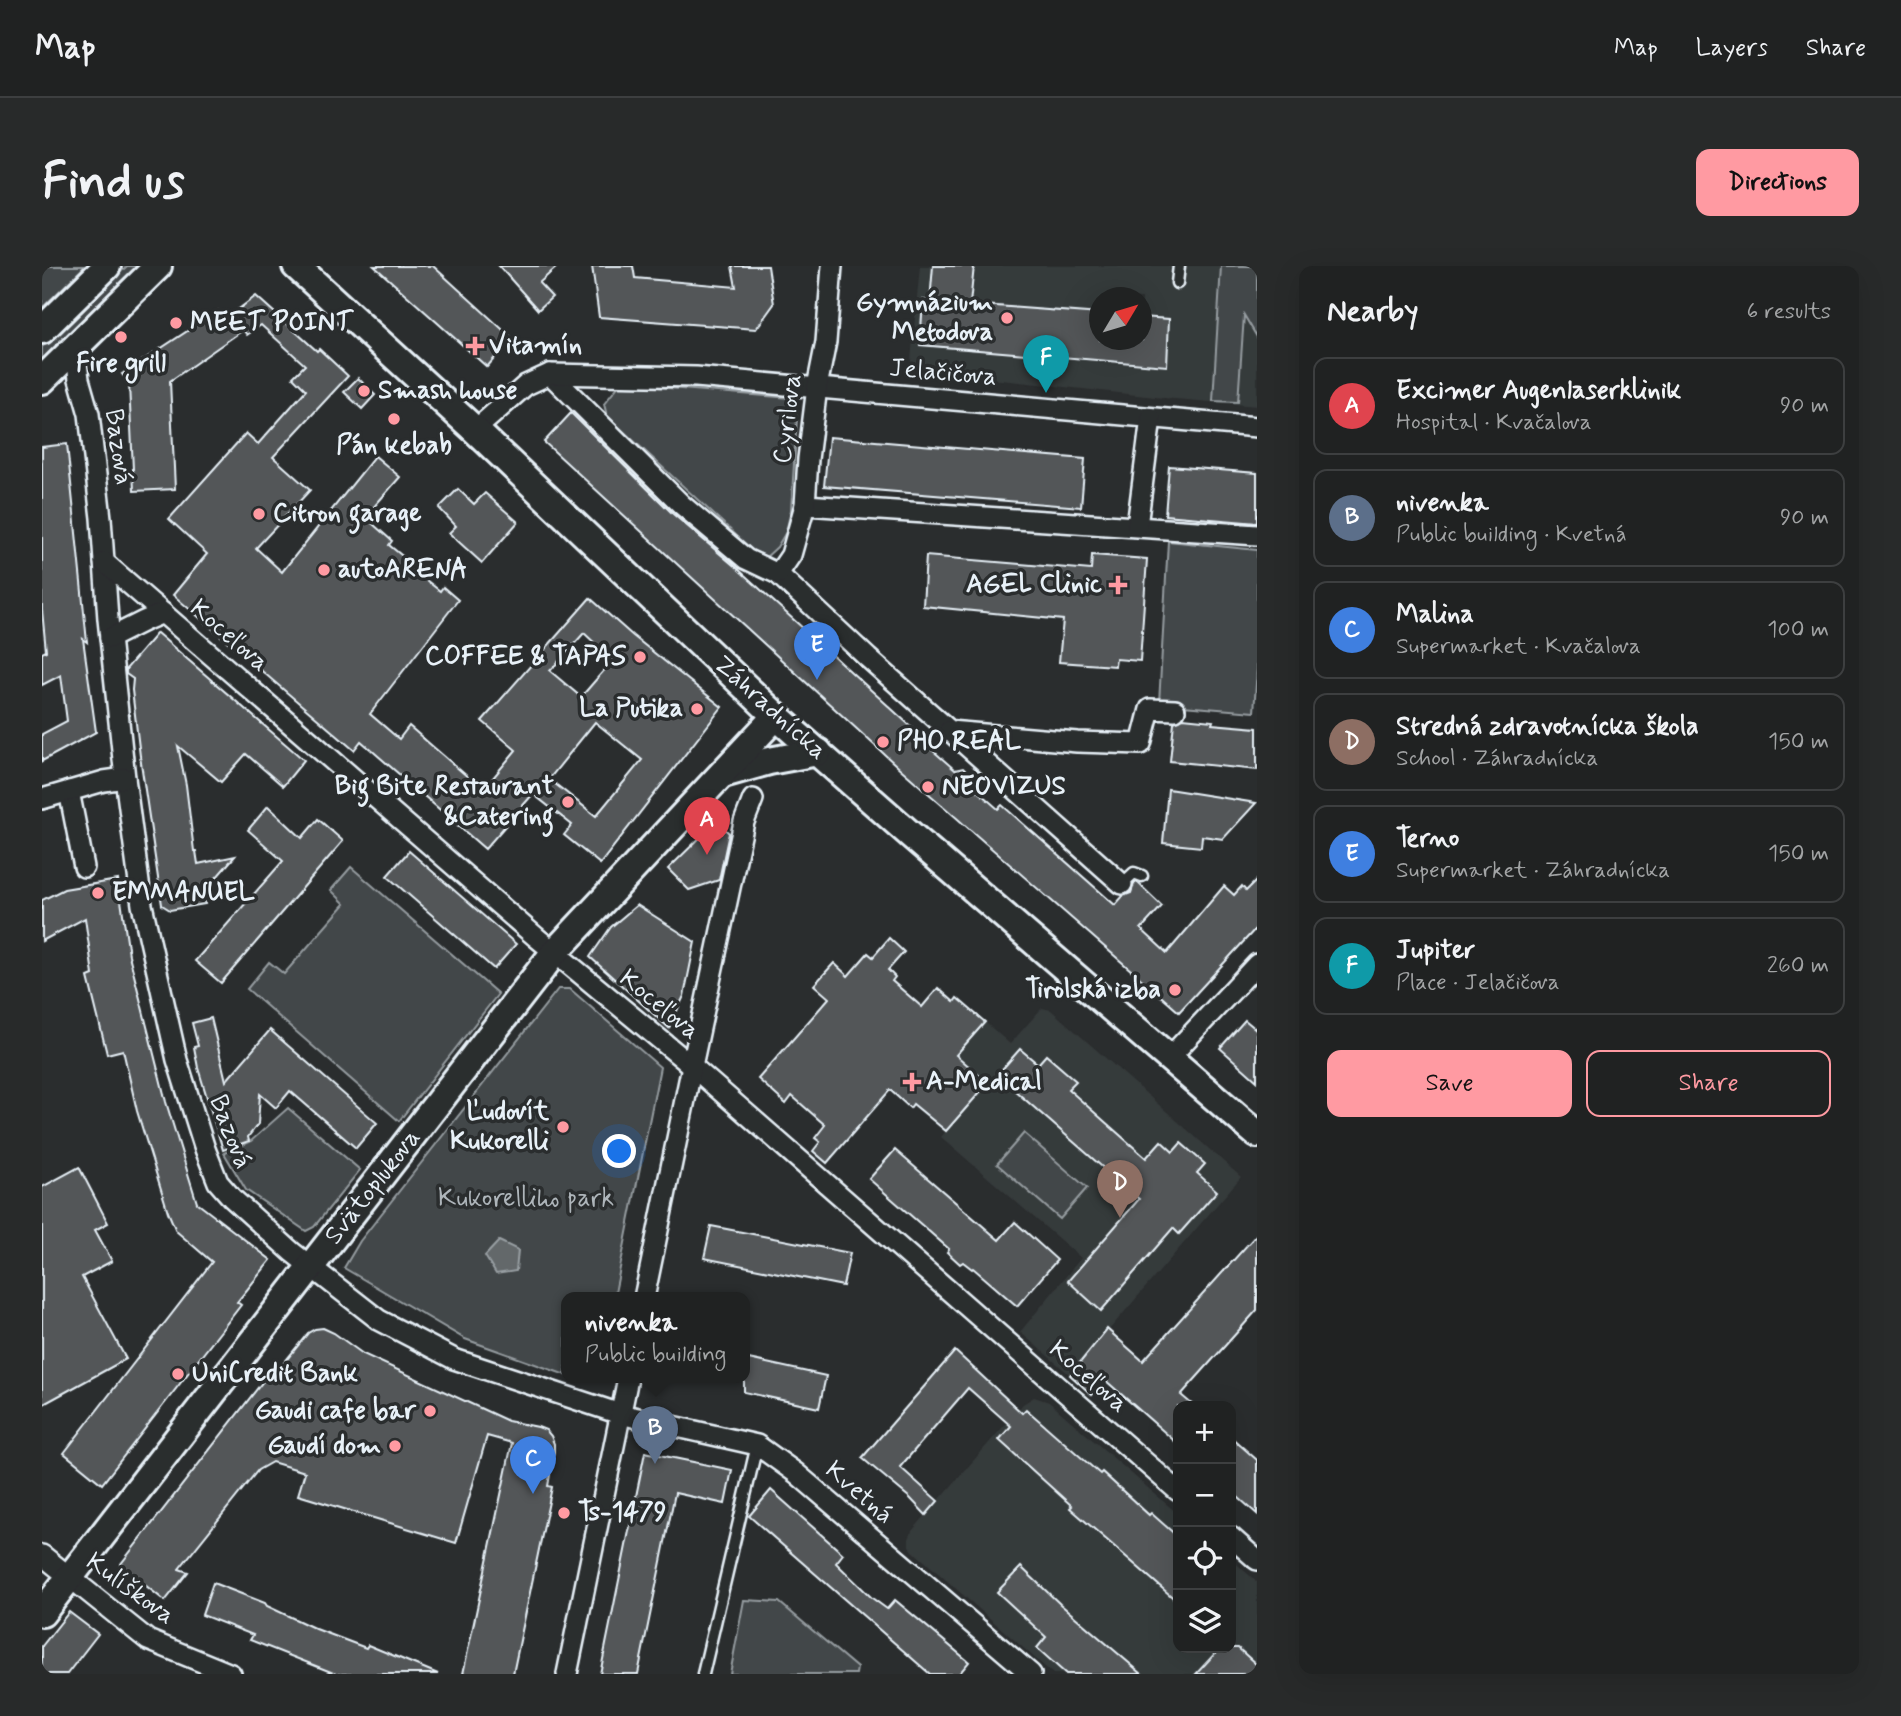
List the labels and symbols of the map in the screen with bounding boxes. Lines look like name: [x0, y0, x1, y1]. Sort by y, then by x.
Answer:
place label: Gymnázium Metodova: [856, 286, 993, 350]
north arrow: [1089, 287, 1152, 350]
place label: MEET POINT: [190, 306, 354, 340]
marker: Gymnázium Metodova: [999, 310, 1015, 326]
marker: MEET POINT: [168, 315, 184, 331]
marker: Fire grill: [113, 329, 129, 345]
place label: Vitamín: [489, 329, 582, 363]
pin: F: [1023, 335, 1069, 393]
marker: Vitamín: [467, 338, 483, 354]
place label: Fire grill: [76, 347, 166, 384]
street label: Jelačičova: [888, 351, 998, 395]
street label: Cyrilova: [766, 372, 810, 466]
place label: Smash house: [378, 374, 518, 408]
marker: Smash house: [356, 383, 372, 399]
street label: Bazová: [96, 407, 140, 487]
marker: Pán kebab: [386, 411, 402, 427]
place label: Pán kebab: [336, 429, 452, 463]
place label: Citron garage: [273, 497, 422, 534]
marker: Citron garage: [251, 506, 267, 522]
place label: autoARENA: [338, 553, 467, 587]
marker: autoARENA: [316, 562, 332, 578]
place label: AGEL Clinic: [966, 568, 1102, 602]
marker: AGEL Clinic: [1108, 575, 1128, 595]
street label: Koceľova: [182, 592, 276, 680]
pin: E: [794, 622, 840, 680]
place label: COFFEE & TAPAS: [425, 640, 626, 674]
street label: Záhradnícka: [706, 648, 834, 768]
marker: COFFEE & TAPAS: [632, 649, 648, 665]
place label: La Putika: [579, 692, 683, 726]
marker: La Putika: [689, 701, 705, 717]
place label: PHO REAL: [897, 725, 1022, 759]
marker: PHO REAL: [875, 734, 891, 750]
place label: Big Bite Restaurant &Catering: [335, 770, 554, 837]
place label: NEOVIZUS: [942, 770, 1066, 804]
marker: NEOVIZUS: [920, 779, 936, 795]
marker: Big Bite Restaurant &Catering: [560, 794, 576, 810]
pin: A: [684, 797, 730, 855]
place label: EMMANUEL: [112, 876, 255, 910]
marker: EMMANUEL: [90, 885, 106, 901]
street label: Koceľova: [612, 962, 706, 1048]
place label: Tirolská izba: [1025, 973, 1161, 1007]
marker: Tirolská izba: [1167, 982, 1183, 998]
place label: A-Medical: [926, 1065, 1042, 1099]
marker: A-Medical: [904, 1074, 920, 1090]
street label: Bazová: [200, 1090, 260, 1174]
place label: Ľudovít Kukorelli: [450, 1095, 550, 1159]
marker: Ľudovít Kukorelli: [555, 1119, 571, 1135]
street label: Svätoplukova: [317, 1122, 429, 1252]
your location: [602, 1134, 636, 1168]
pin: D: [1097, 1160, 1143, 1218]
park label: Kukorelliho park: [438, 1182, 614, 1216]
street label: Koceľova: [1041, 1333, 1135, 1421]
place label: UniCredit Bank: [192, 1357, 358, 1391]
marker: UniCredit Bank: [170, 1366, 186, 1382]
place label: Gaudi cafe bar: [255, 1394, 417, 1428]
marker: Gaudi cafe bar: [422, 1403, 438, 1419]
pin: B: [632, 1406, 678, 1464]
place label: Gaudí dom: [267, 1429, 381, 1463]
pin: C: [510, 1436, 556, 1494]
marker: Gaudí dom: [387, 1438, 403, 1454]
street label: Kvetná: [817, 1454, 901, 1532]
place label: Ts-1479: [578, 1496, 667, 1530]
marker: Ts-1479: [556, 1505, 572, 1521]
street label: Kulíškova: [79, 1545, 181, 1633]

